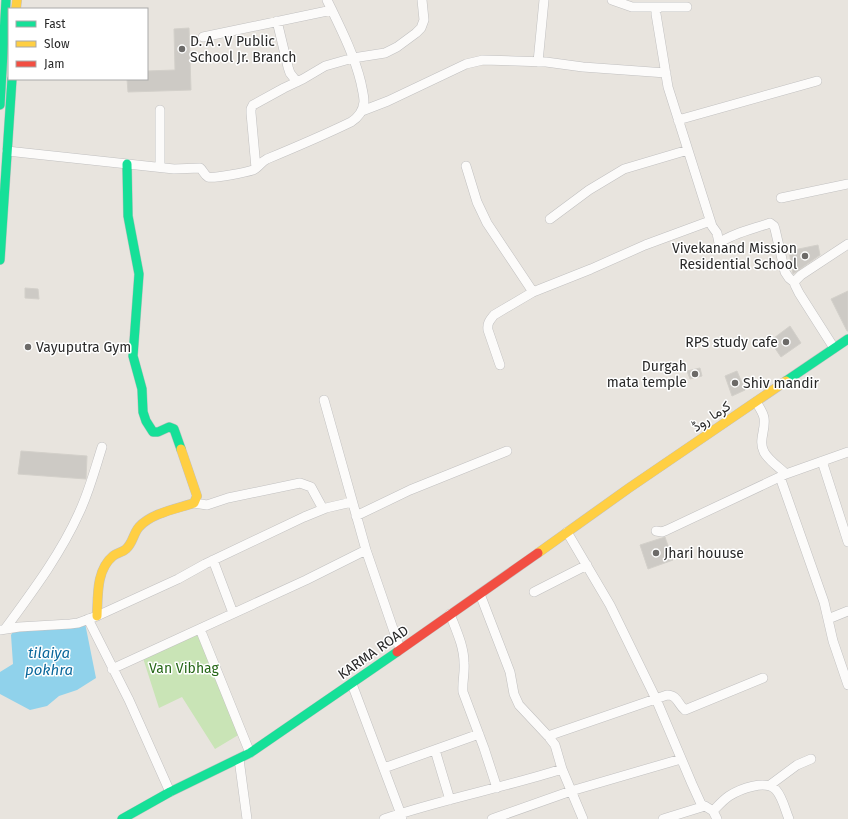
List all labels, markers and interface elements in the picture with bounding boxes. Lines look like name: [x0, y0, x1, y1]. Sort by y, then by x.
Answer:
legend: [8, 8, 148, 80]
text: Fast: [44, 17, 66, 31]
place label: D. A . V Public School Jr. Branch: [190, 33, 296, 66]
text: Slow: [44, 37, 70, 51]
marker: D. A . V Public School Jr. Branch: [177, 44, 187, 54]
text: Jam: [44, 57, 64, 71]
place label: Vivekanand Mission Residential School: [672, 240, 797, 273]
marker: Vivekanand Mission Residential School: [800, 251, 810, 261]
place label: RPS study cafe: [685, 334, 778, 351]
marker: RPS study cafe: [781, 337, 791, 347]
place label: Vayuputra Gym: [36, 339, 131, 356]
marker: Vayuputra Gym: [23, 342, 33, 352]
place label: Durgah mata temple: [607, 358, 687, 391]
marker: Durgah mata temple: [690, 369, 700, 379]
place label: Shiv mandir: [743, 375, 820, 392]
marker: Shiv mandir: [730, 378, 740, 388]
street label: کرما روڈ: [689, 397, 734, 435]
place label: Jhari houuse: [664, 545, 744, 562]
marker: Jhari houuse: [651, 548, 661, 558]
street label: KARMA ROAD: [335, 622, 412, 683]
water label: tilaiya pokhra: [25, 644, 73, 679]
park label: Van Vibhag: [149, 660, 220, 677]

